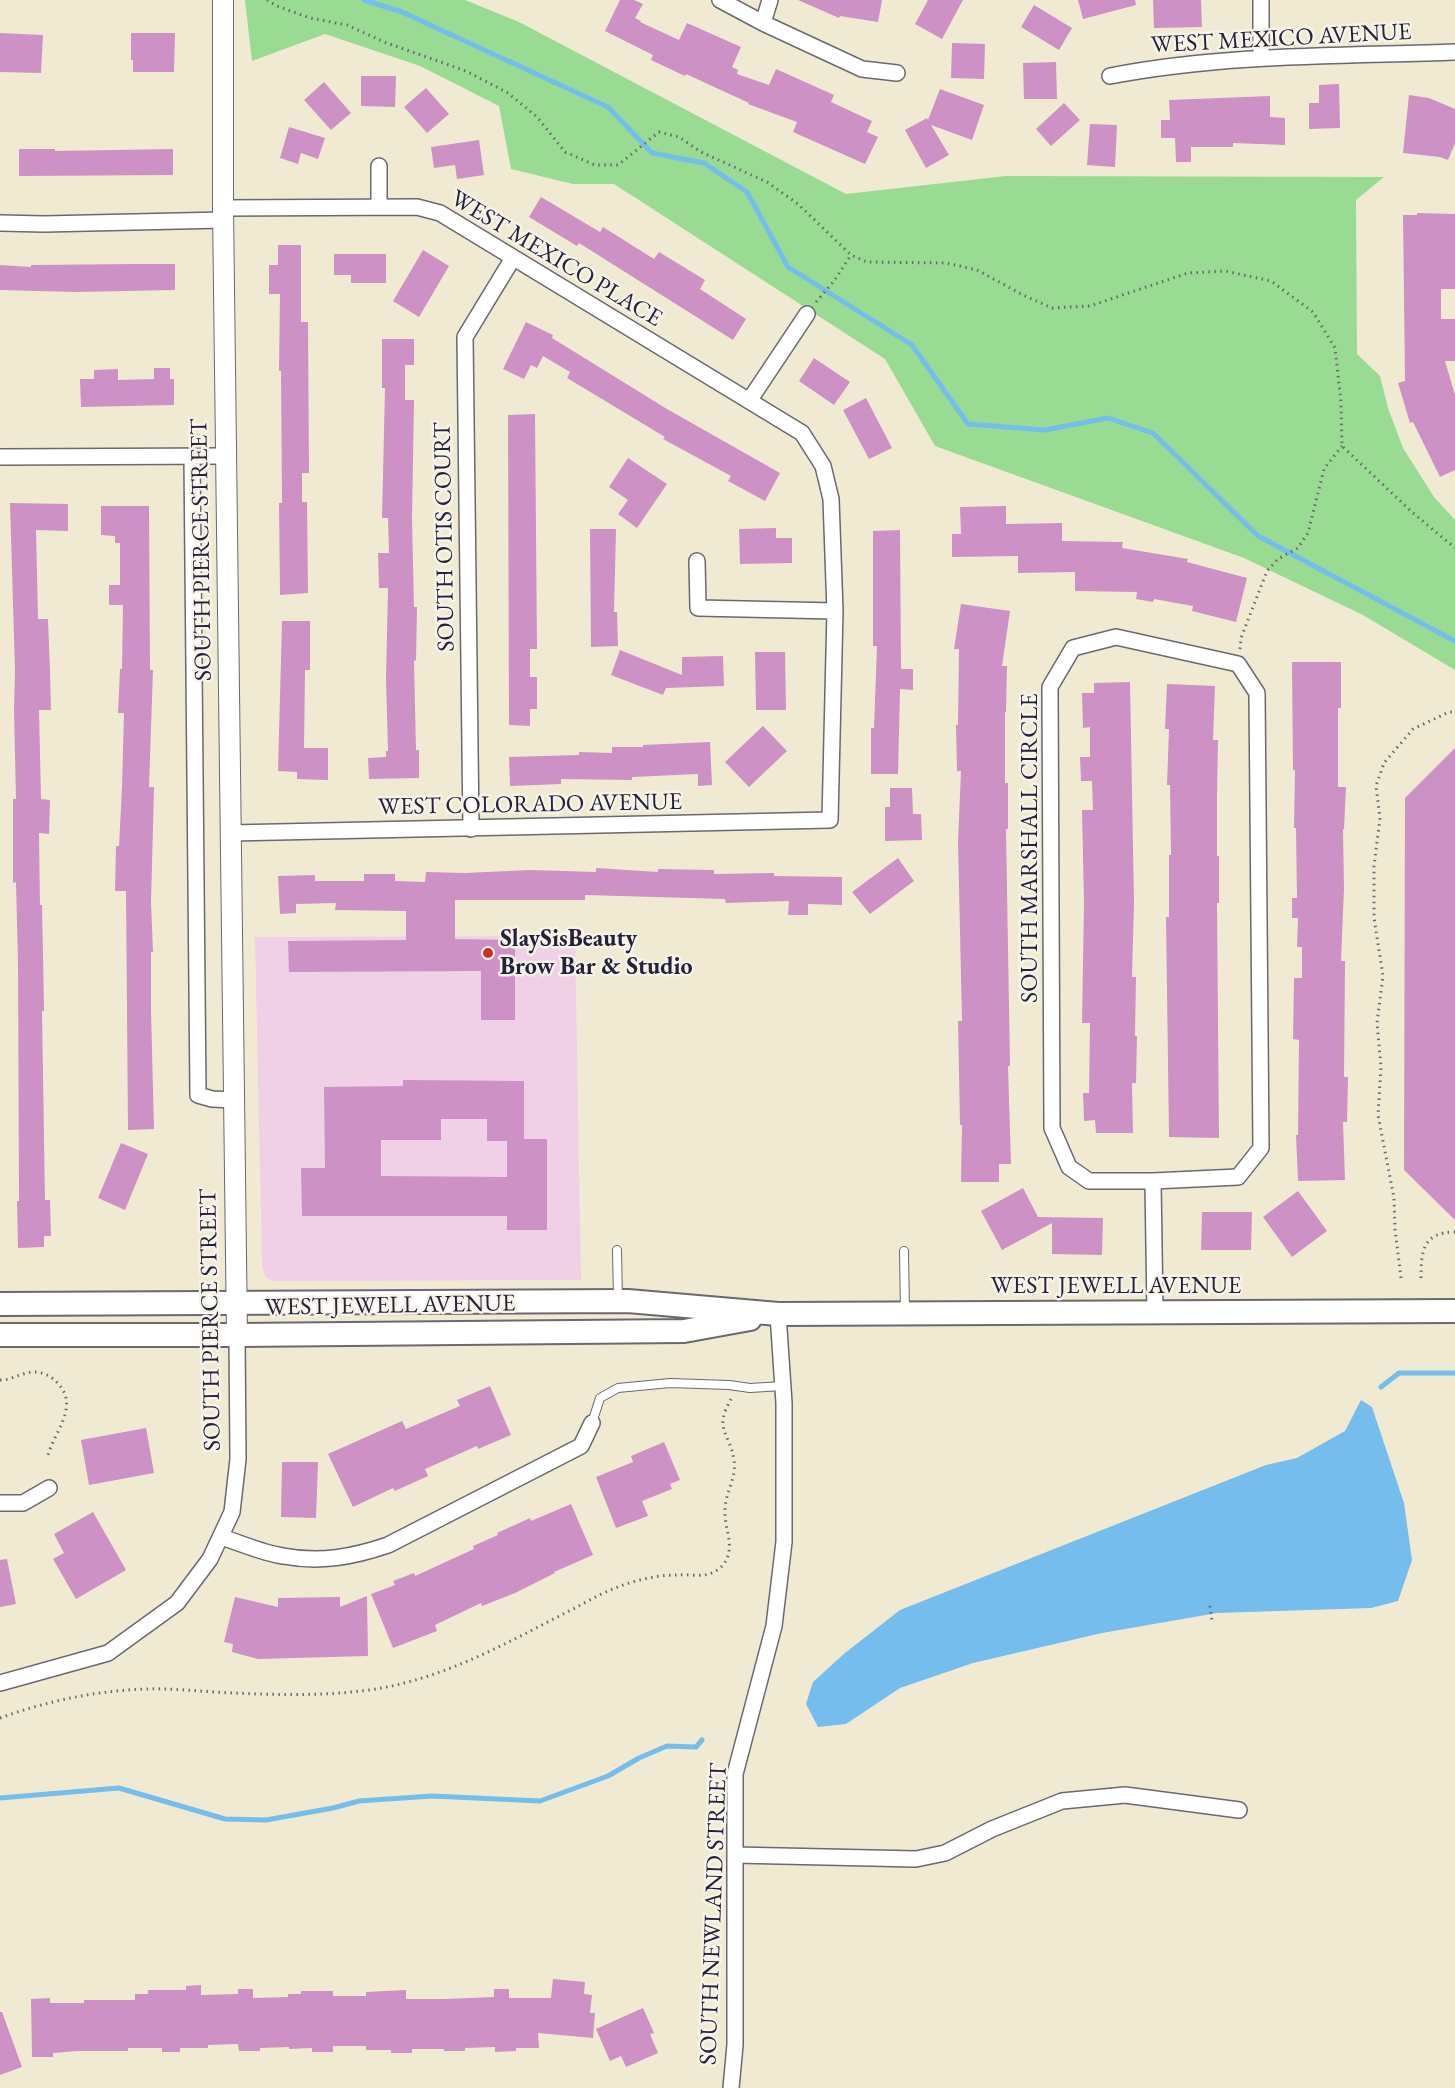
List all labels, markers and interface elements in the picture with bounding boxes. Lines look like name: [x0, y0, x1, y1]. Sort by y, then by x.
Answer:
street label: WEST MEXICO AVENUE: [1150, 18, 1412, 60]
street label: WEST MEXICO PLACE: [445, 184, 667, 334]
street label: SOUTH PIERCE STREET: [185, 419, 219, 681]
street label: SOUTH OTIS COURT: [429, 422, 461, 652]
street label: SOUTH MARSHALL CIRCLE: [1016, 693, 1044, 1003]
street label: WEST COLORADO AVENUE: [378, 788, 682, 822]
place label: SlaySisBeauty Brow Bar & Studio: [500, 925, 693, 981]
marker: SlaySisBeauty Brow Bar & Studio: [481, 946, 495, 960]
street label: SOUTH PIERCE STREET: [194, 1189, 228, 1451]
street label: WEST JEWELL AVENUE: [991, 1272, 1241, 1300]
street label: WEST JEWELL AVENUE: [264, 1289, 516, 1323]
street label: SOUTH NEWLAND STREET: [694, 1763, 734, 2065]

